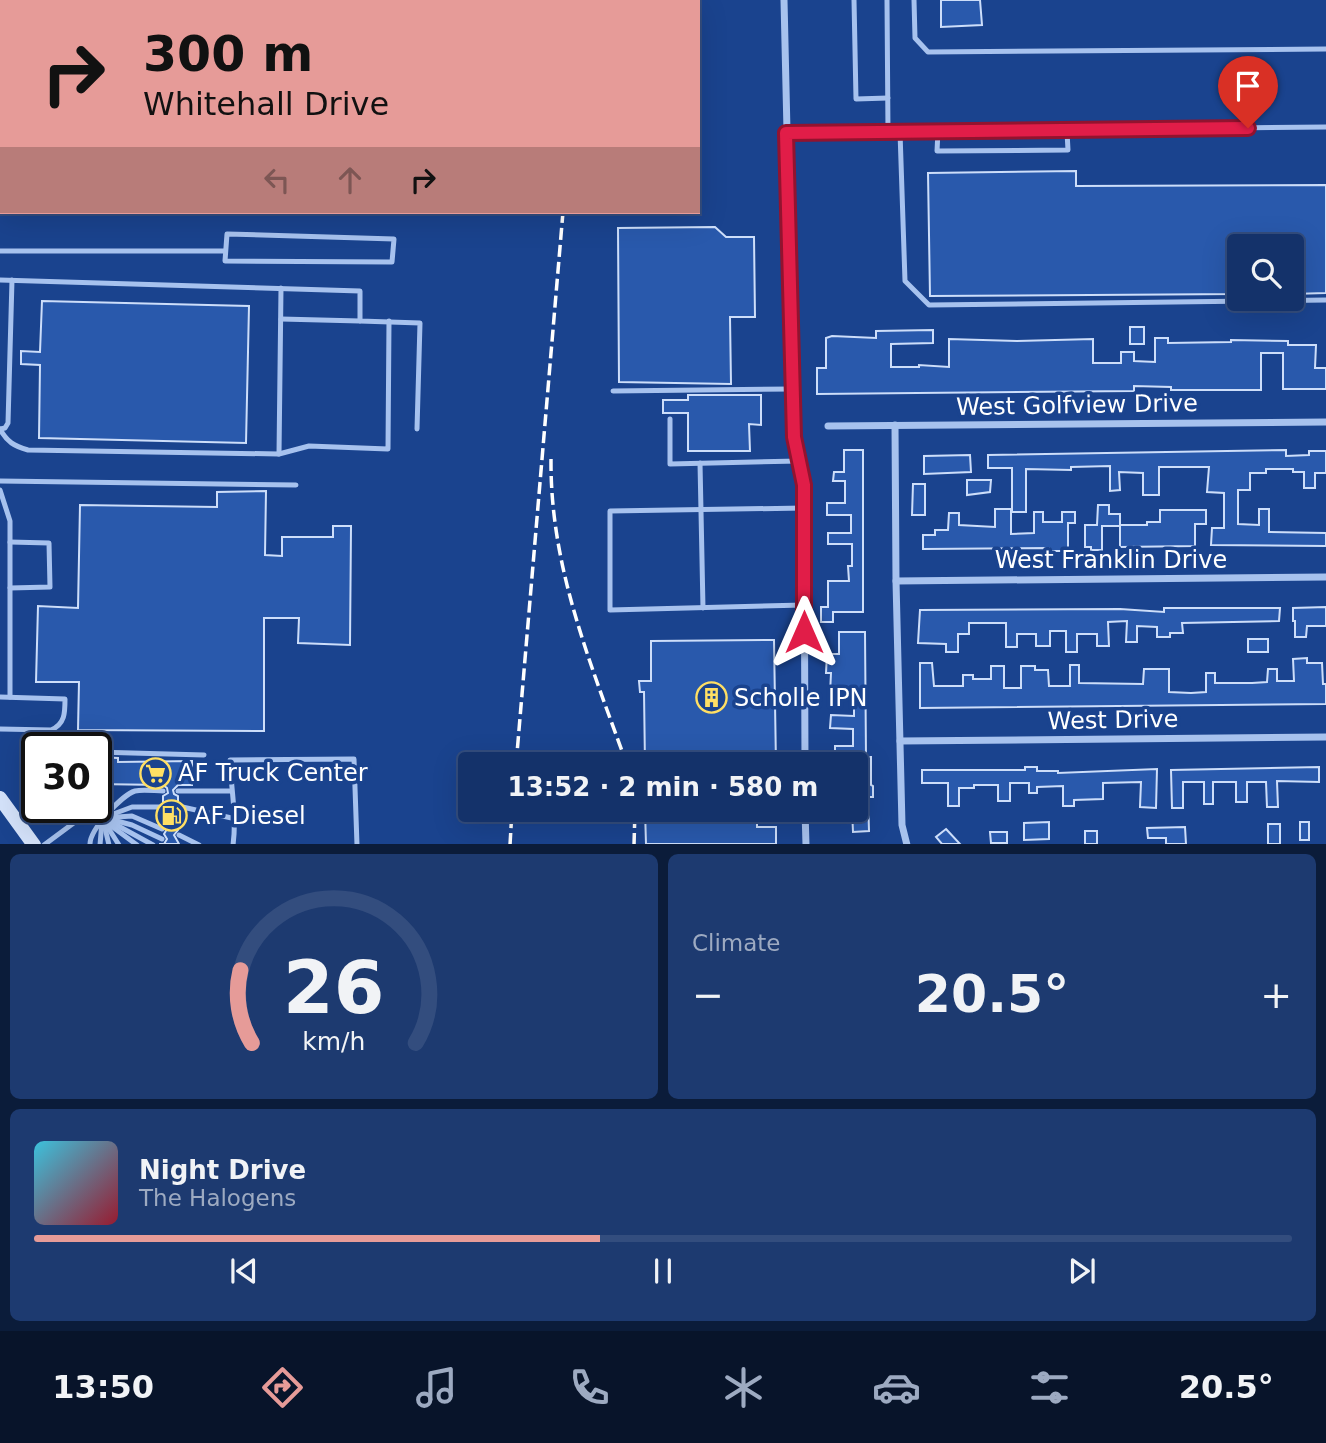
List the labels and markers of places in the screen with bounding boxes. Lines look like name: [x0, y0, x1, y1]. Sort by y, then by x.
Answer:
pin: [1218, 56, 1278, 128]
building icon: Scholle IPN: [694, 681, 728, 715]
place label: Scholle IPN: [734, 684, 868, 712]
supermarket icon: AF Truck Center: [138, 756, 172, 790]
place label: AF Truck Center: [178, 759, 368, 787]
fuel station icon: AF Diesel: [154, 799, 188, 833]
place label: AF Diesel: [194, 802, 306, 830]

